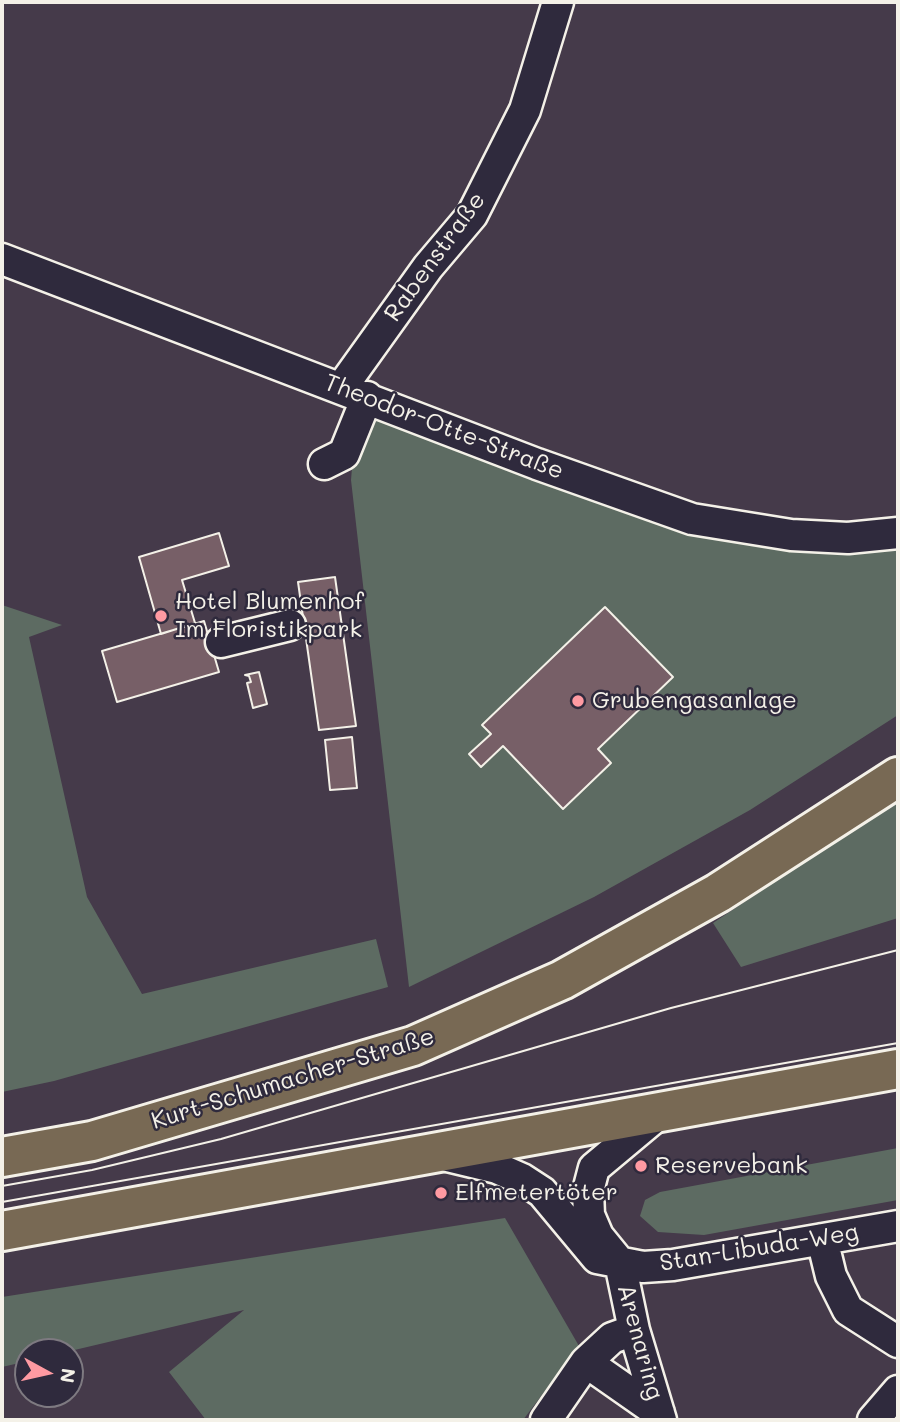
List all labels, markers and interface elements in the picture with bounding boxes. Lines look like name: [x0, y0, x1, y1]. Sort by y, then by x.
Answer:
street label: Rabenstraße: [378, 187, 492, 327]
street label: Theodor-Otte-Straße: [320, 368, 568, 486]
place label: Hotel Blumenhof Im Floristikpark: [175, 588, 364, 644]
marker: Hotel Blumenhof Im Floristikpark: [153, 608, 169, 624]
place label: Grubengasanlage: [592, 687, 797, 715]
marker: Grubengasanlage: [570, 693, 586, 709]
street label: Kurt-Schumacher-Straße: [148, 1022, 438, 1136]
place label: Reservebank: [655, 1152, 808, 1180]
marker: Reservebank: [633, 1158, 649, 1174]
place label: Elfmetertöter: [455, 1179, 618, 1207]
marker: Elfmetertöter: [433, 1185, 449, 1201]
street label: Stan-Libuda-Weg: [657, 1218, 861, 1278]
street label: Arenaring: [611, 1281, 669, 1403]
north arrow: [14, 1338, 84, 1408]
text: N: [55, 1367, 82, 1385]

